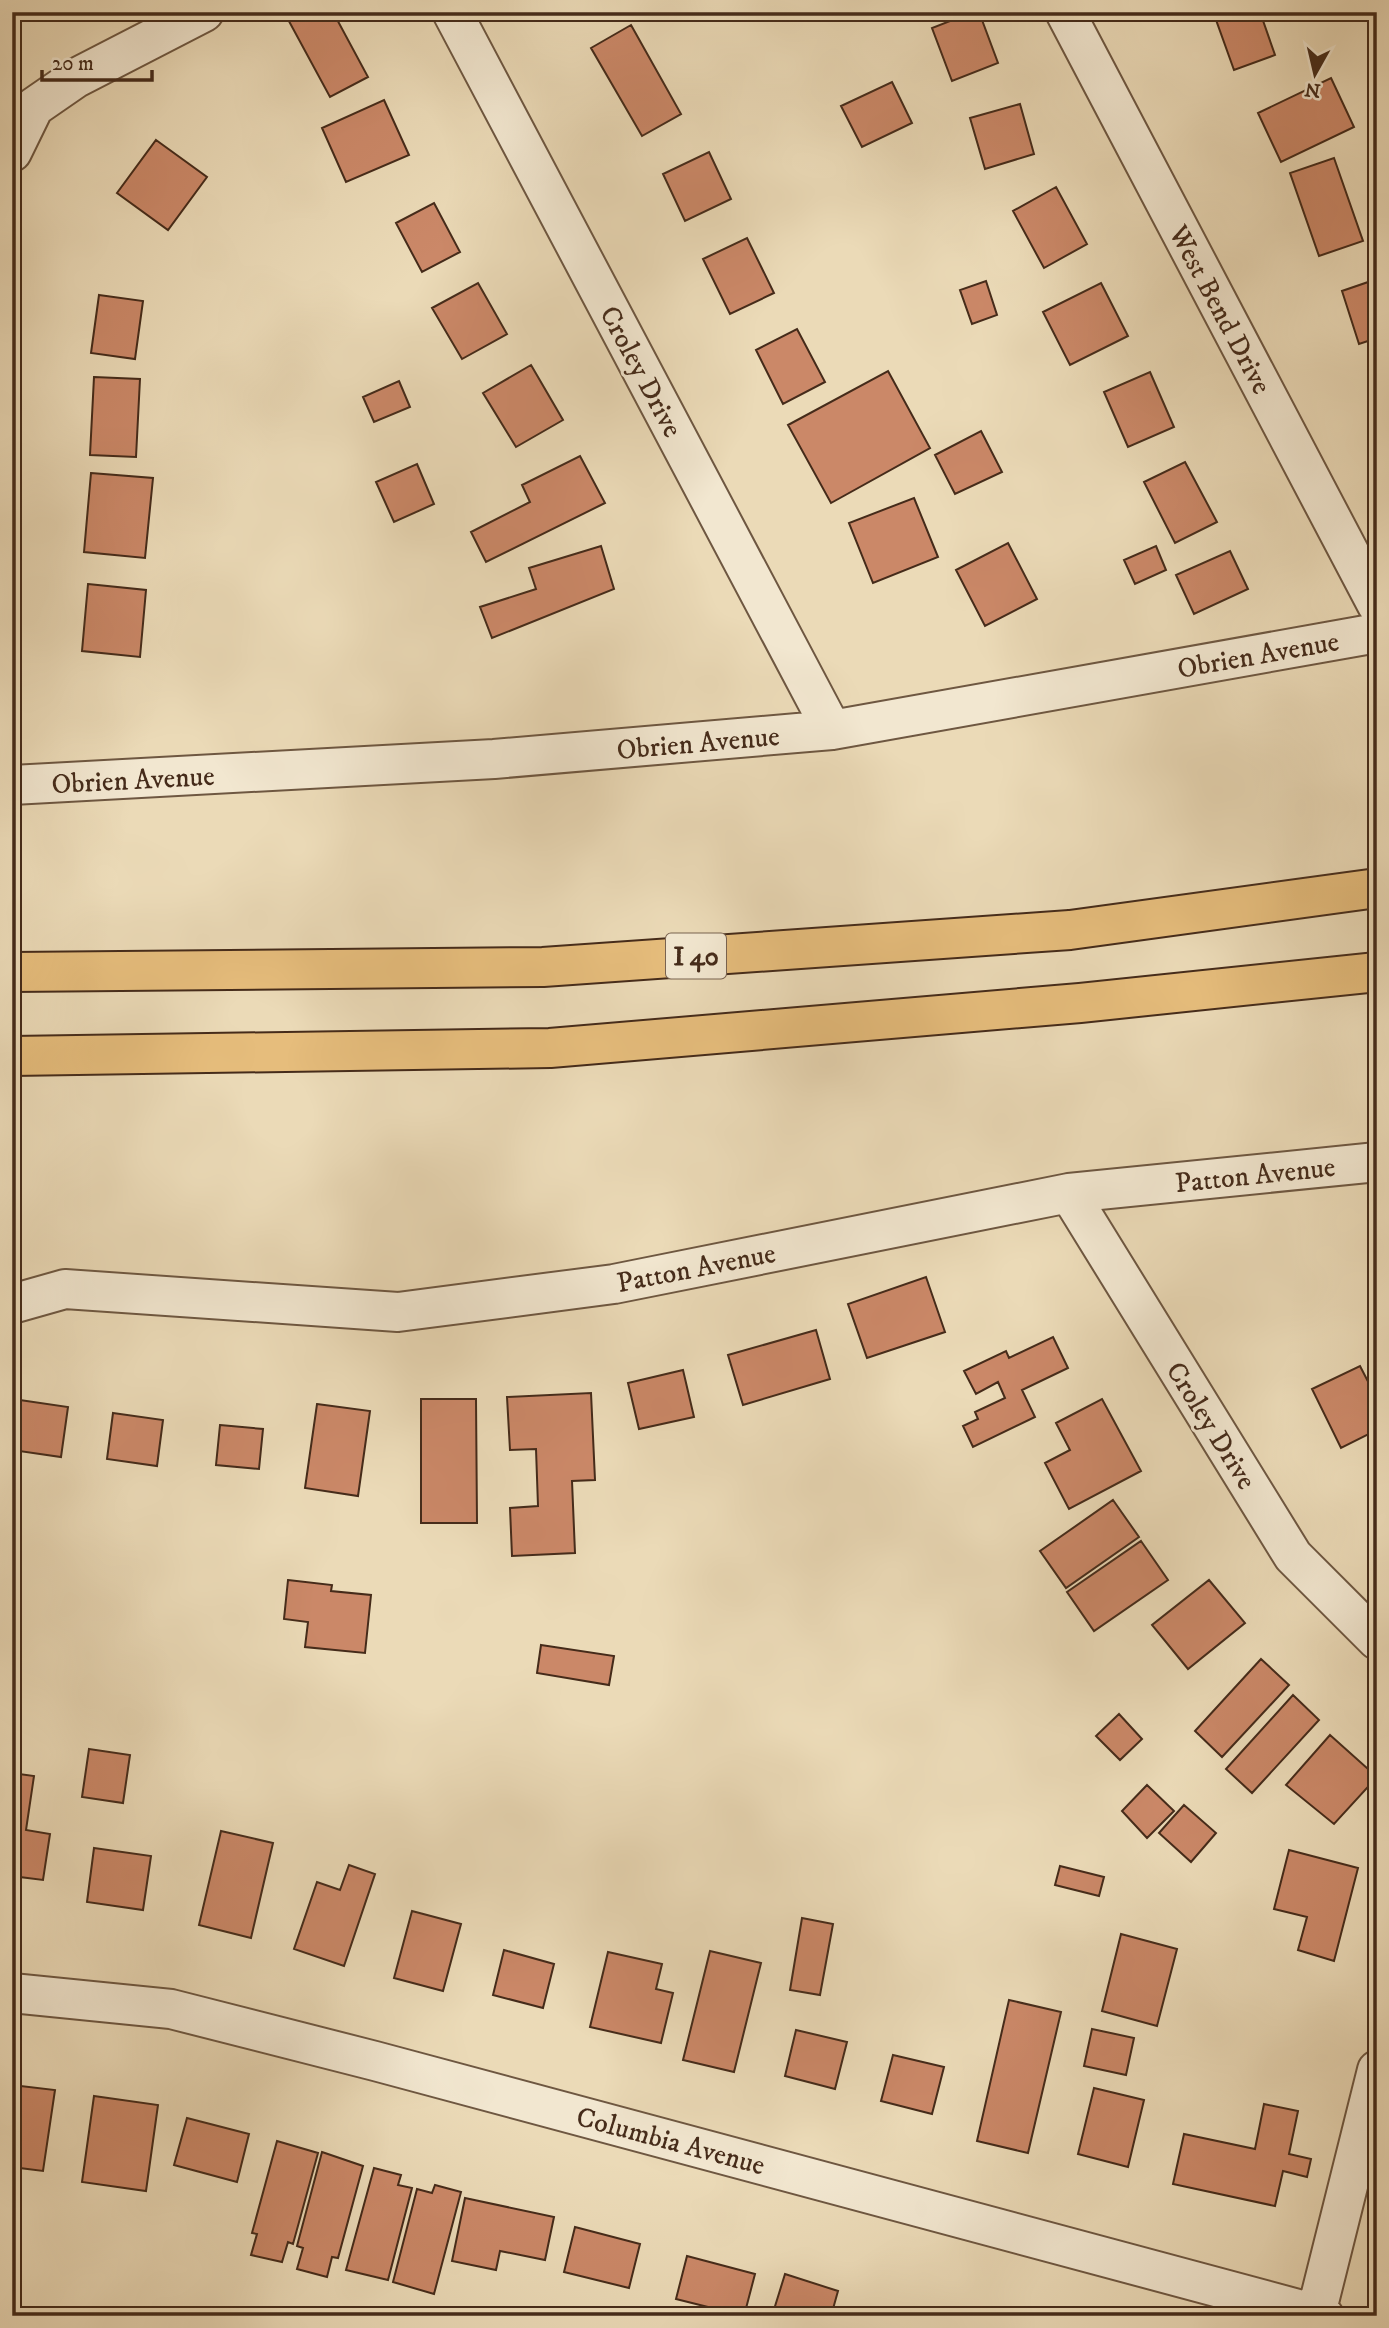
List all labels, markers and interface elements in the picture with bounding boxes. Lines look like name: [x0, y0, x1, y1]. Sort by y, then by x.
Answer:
scale bar: [42, 38, 152, 82]
north arrow: [1280, 38, 1350, 108]
text: 20 m: [52, 51, 94, 77]
text: N: [1303, 77, 1322, 102]
street label: West Bend Drive: [1160, 218, 1279, 400]
street label: Croley Drive: [591, 300, 690, 443]
street label: Obrien Avenue: [1175, 624, 1342, 687]
street label: Obrien Avenue: [615, 719, 781, 768]
street label: Obrien Avenue: [51, 759, 216, 802]
road number: I 40: [666, 934, 726, 979]
street label: Patton Avenue: [1173, 1150, 1337, 1201]
street label: Patton Avenue: [614, 1236, 779, 1301]
street label: Croley Drive: [1158, 1355, 1264, 1496]
street label: Columbia Avenue: [572, 2099, 769, 2183]

